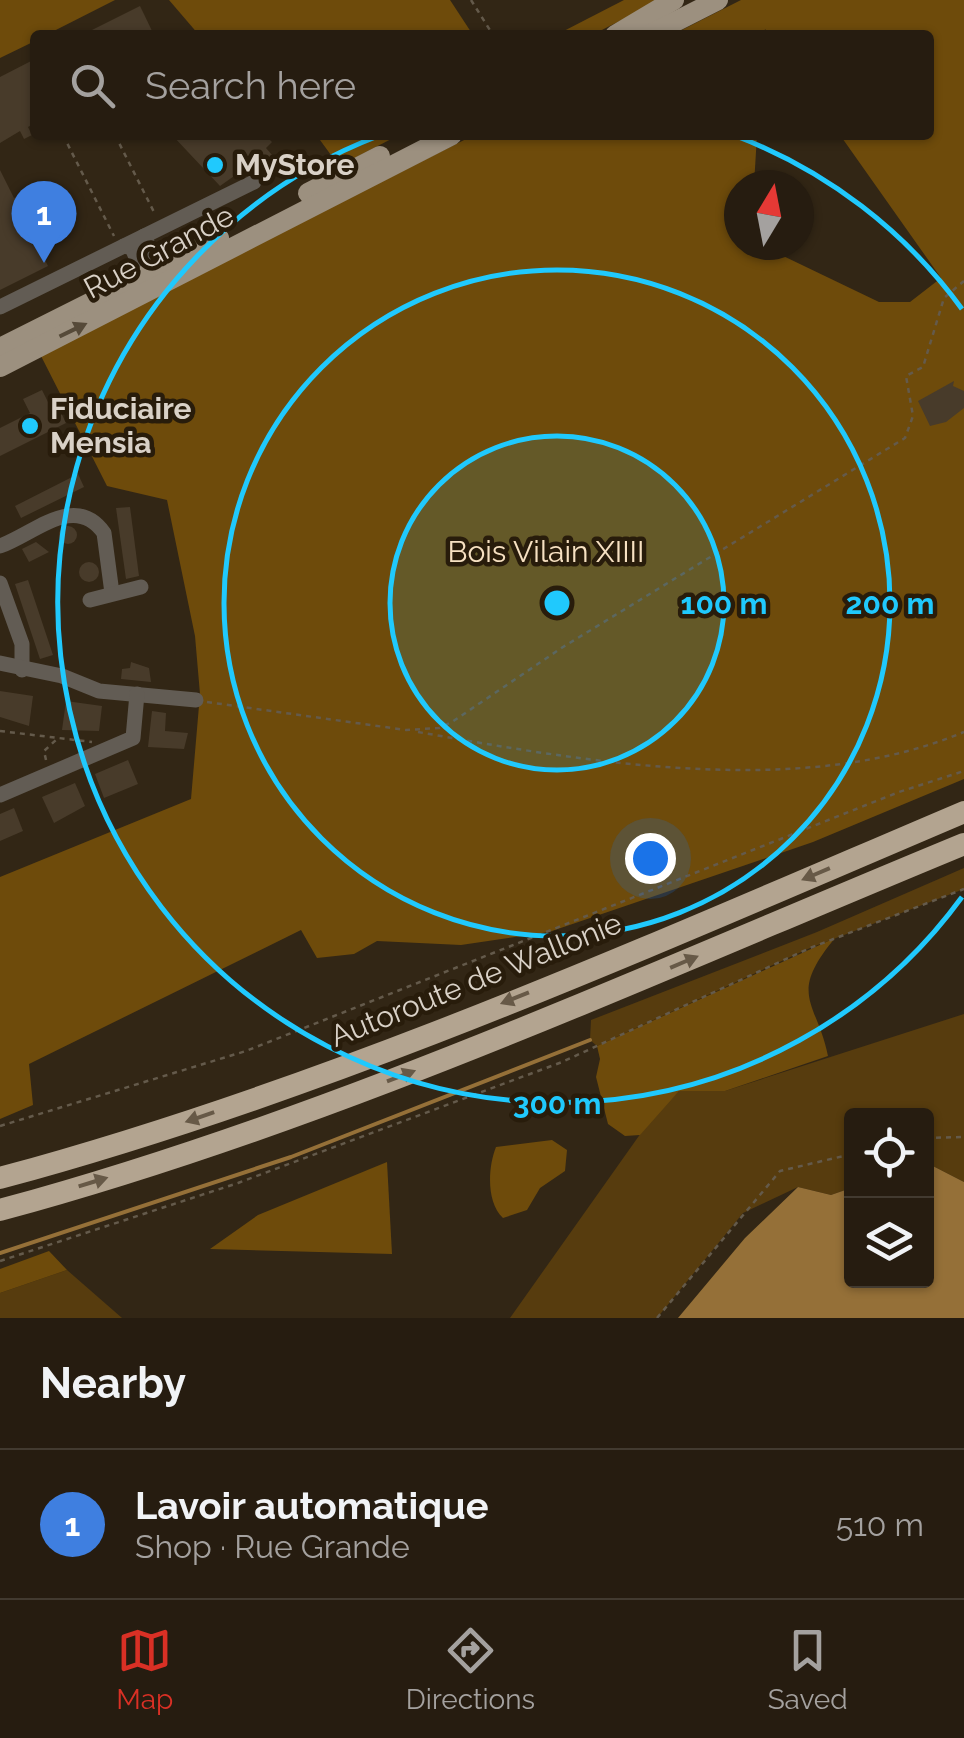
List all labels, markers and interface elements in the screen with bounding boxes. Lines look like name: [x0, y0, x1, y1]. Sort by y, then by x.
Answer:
search box: [30, 30, 934, 140]
icon: search: [65, 58, 120, 113]
text: Search here: [145, 63, 356, 108]
place label: MyStore: [235, 147, 354, 182]
marker: MyStore: [204, 154, 226, 176]
north arrow: [724, 170, 814, 260]
pin: 1: [12, 180, 76, 263]
street label: Rue Grande: [78, 197, 240, 306]
one-way arrow: [58, 322, 87, 339]
place label: Fiduciaire Mensia: [50, 391, 192, 460]
marker: Fiduciaire Mensia: [19, 415, 41, 437]
park label: Bois Vilain XIIII: [448, 534, 644, 569]
centre of rings: [539, 585, 575, 621]
text: 100 m: [681, 586, 767, 621]
text: 200 m: [846, 586, 934, 621]
your location: [625, 833, 676, 884]
one-way arrow: [801, 866, 830, 882]
street label: Autoroute de Wallonie: [325, 905, 627, 1054]
one-way arrow: [669, 954, 699, 970]
one-way arrow: [500, 991, 530, 1007]
one-way arrow: [386, 1068, 416, 1083]
text: 300 m: [513, 1086, 601, 1121]
map controls: [844, 1108, 934, 1288]
button: locate: [844, 1108, 934, 1198]
one-way arrow: [184, 1110, 214, 1125]
one-way arrow: [79, 1174, 109, 1189]
button: layers: [844, 1198, 934, 1288]
text: Nearby: [40, 1359, 186, 1408]
text: Lavoir automatique: [135, 1483, 488, 1528]
text: 1: [65, 1506, 80, 1543]
text: 510 m: [836, 1506, 924, 1543]
text: Shop · Rue Grande: [135, 1528, 410, 1565]
tab: Map: [116, 1623, 173, 1716]
tab: Directions: [406, 1623, 535, 1716]
tab: Saved: [768, 1623, 848, 1716]

